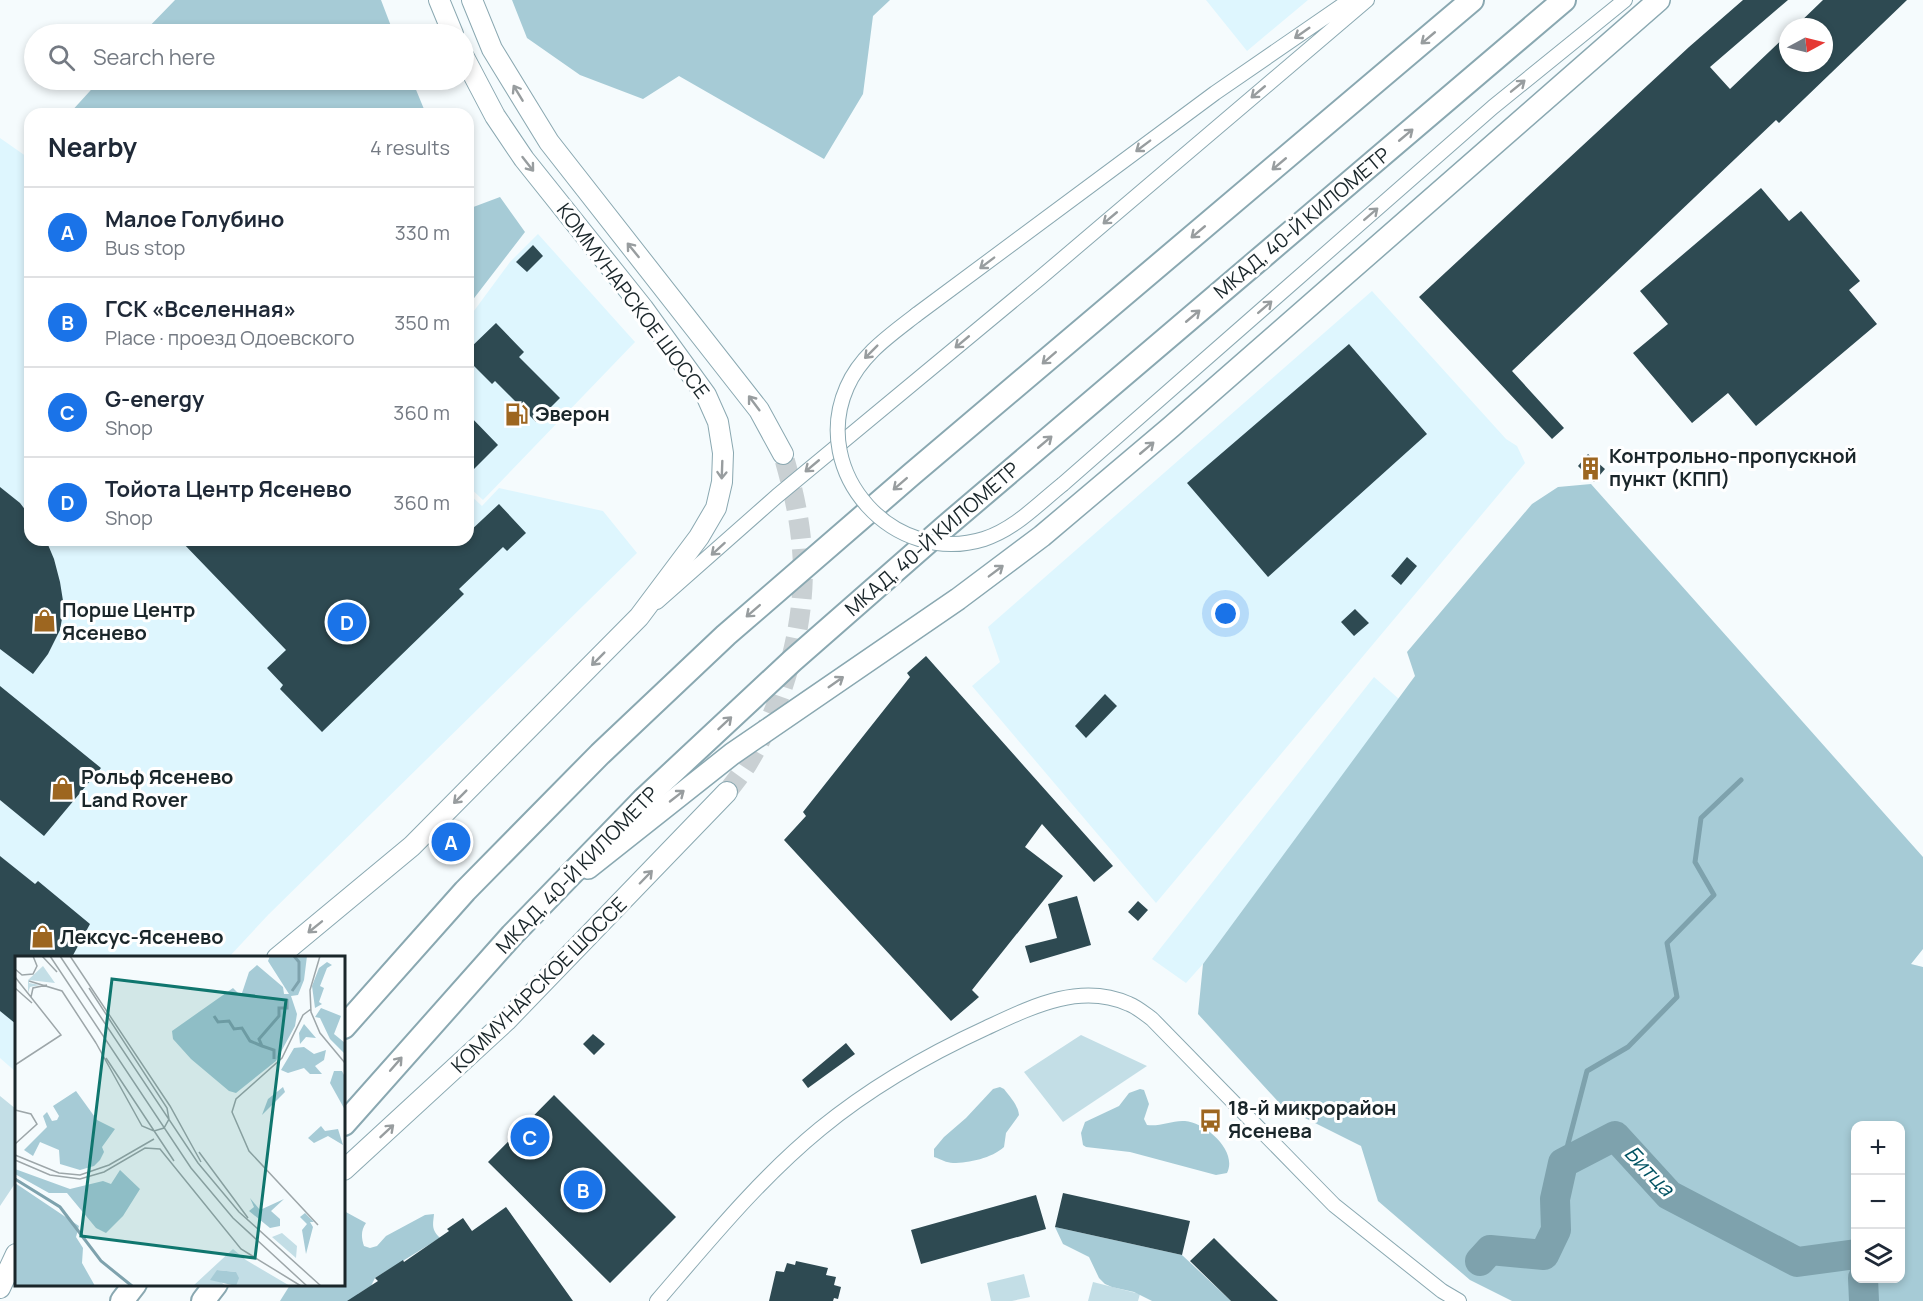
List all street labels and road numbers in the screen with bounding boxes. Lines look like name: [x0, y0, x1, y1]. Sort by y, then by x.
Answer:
street label: МКАД, 40-Й КИЛОМЕТР: [1208, 141, 1396, 304]
street label: КОММУНАРСКОЕ ШОССЕ: [551, 197, 716, 404]
street label: МКАД, 40-Й КИЛОМЕТР: [839, 455, 1024, 622]
street label: МКАД, 40-Й КИЛОМЕТР: [490, 780, 664, 959]
street label: КОММУНАРСКОЕ ШОССЕ: [445, 891, 632, 1078]

